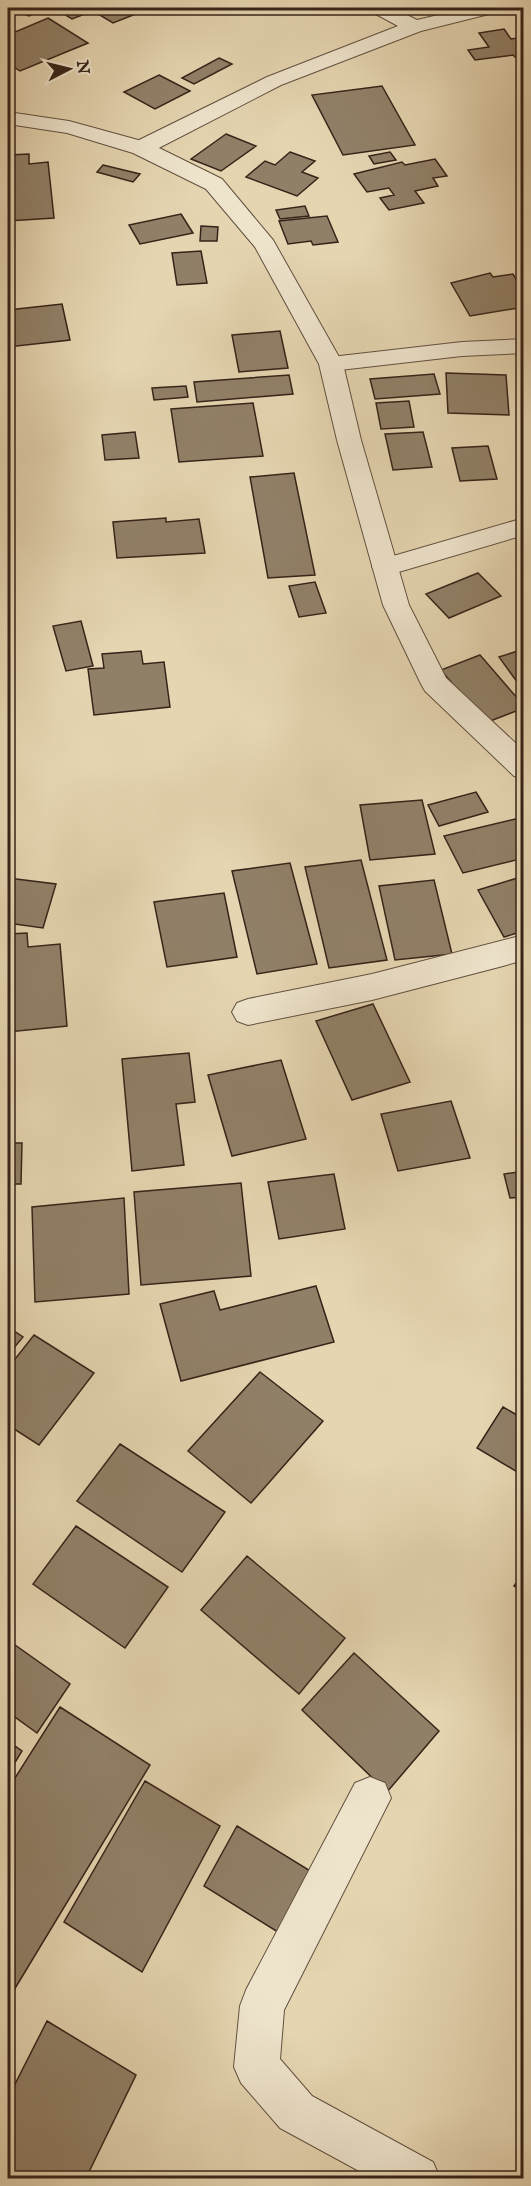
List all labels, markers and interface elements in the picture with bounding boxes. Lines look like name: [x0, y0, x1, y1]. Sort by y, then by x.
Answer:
north arrow: [39, 39, 99, 99]
text: N: [71, 58, 93, 76]

